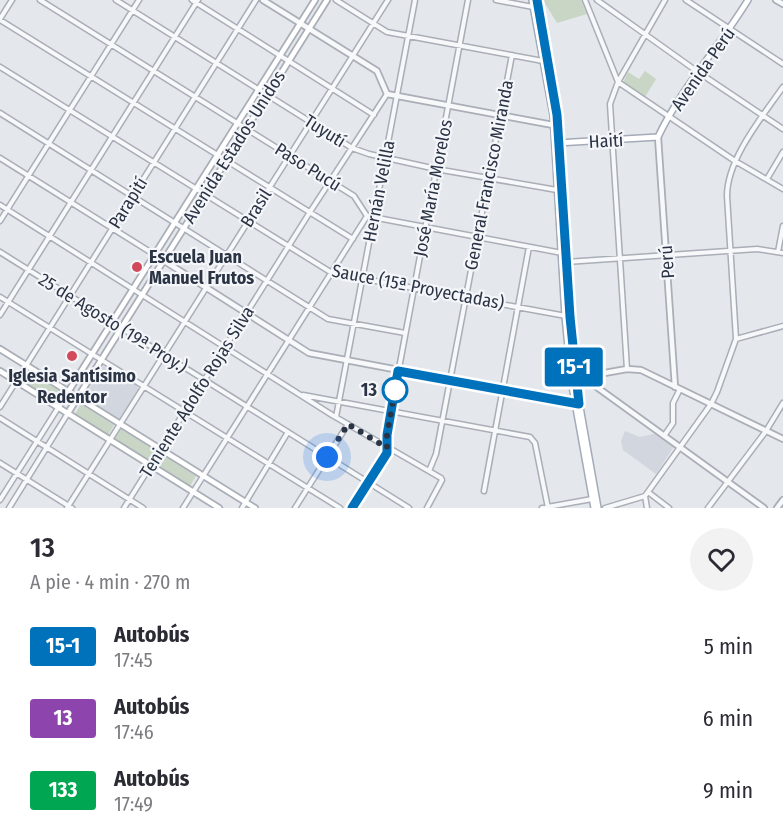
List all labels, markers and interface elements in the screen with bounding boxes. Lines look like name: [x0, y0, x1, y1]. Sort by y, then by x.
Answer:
street label: Avenida Perú: [666, 23, 740, 115]
street label: Avenida Estados Unidos: [178, 66, 290, 227]
street label: General Francisco Miranda: [460, 78, 518, 272]
street label: Tuyutí: [300, 110, 350, 152]
street label: José María Morelos: [409, 117, 457, 259]
street label: Haití: [588, 129, 624, 153]
street label: Paso Pucú: [271, 138, 345, 196]
street label: Hernán Velilla: [358, 138, 400, 244]
street label: Parapití: [104, 173, 153, 233]
street label: Brasil: [236, 184, 276, 231]
street label: Perú: [655, 245, 679, 279]
place label: Escuela Juan Manuel Frutos: [149, 246, 254, 289]
marker: Escuela Juan Manuel Frutos: [130, 260, 144, 274]
street label: Sauce (15ª Proyectadas): [330, 260, 506, 314]
street label: 25 de Agosto (19ª Proy.): [35, 268, 191, 378]
street label: Teniente Adolfo Rojas Silva: [135, 302, 259, 482]
line badge: 15-1: [532, 348, 616, 386]
marker: Iglesia Santísimo Redentor: [65, 349, 79, 363]
text: 15-1: [557, 354, 591, 380]
place label: Iglesia Santísimo Redentor: [8, 365, 136, 408]
marker: 13: [382, 377, 408, 403]
place label: 13: [361, 379, 377, 401]
your location: [312, 442, 342, 472]
button: heart: [690, 528, 753, 591]
text: 13: [30, 531, 55, 564]
text: A pie · 4 min · 270 m: [30, 570, 190, 594]
text: Autobús: [114, 621, 189, 648]
text: 15-1: [46, 633, 80, 659]
text: 5 min: [704, 633, 753, 660]
text: 17:45: [114, 648, 153, 672]
text: Autobús: [114, 693, 189, 720]
text: 13: [54, 705, 72, 731]
text: 6 min: [703, 705, 753, 732]
text: 17:46: [114, 720, 154, 744]
text: Autobús: [114, 765, 189, 792]
text: 133: [49, 777, 77, 803]
text: 9 min: [703, 777, 753, 804]
text: 17:49: [114, 792, 153, 816]

